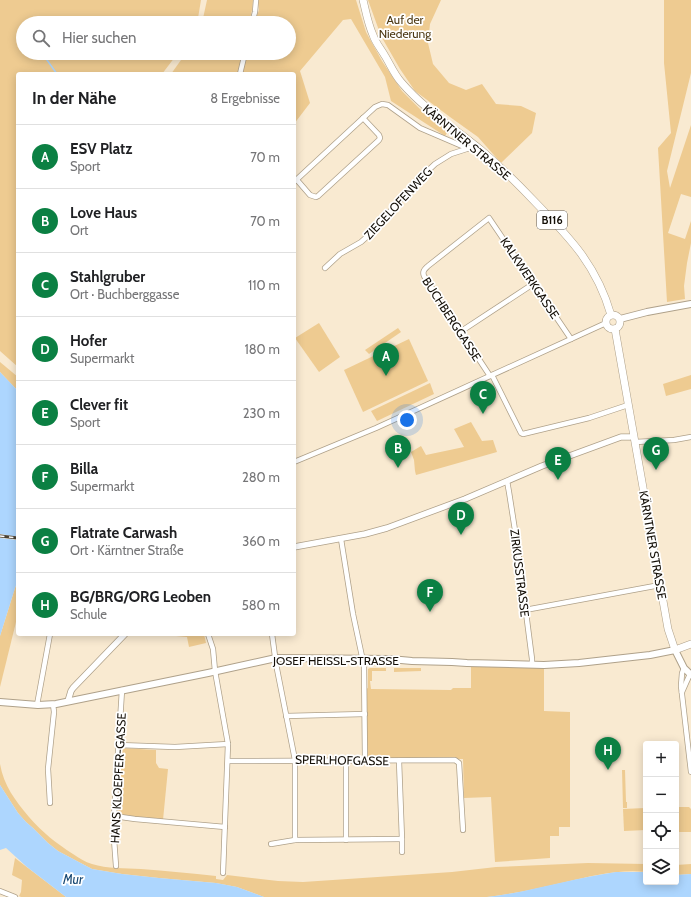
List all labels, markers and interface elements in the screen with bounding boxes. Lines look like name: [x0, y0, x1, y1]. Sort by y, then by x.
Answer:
park label: Auf der Niederung: [379, 12, 432, 41]
search box: [16, 16, 296, 60]
icon: search: [30, 27, 52, 49]
text: Hier suchen: [62, 29, 137, 47]
text: In der Nähe: [32, 88, 116, 108]
text: 8 Ergebnisse: [210, 90, 280, 106]
street label: KÄRNTNER STRASSE: [420, 101, 514, 183]
text: ESV Platz: [70, 140, 132, 158]
text: A: [41, 149, 49, 165]
text: 70 m: [250, 149, 280, 165]
text: Sport: [70, 158, 100, 174]
street label: ZIEGELOFENWEG: [361, 164, 435, 242]
text: Love Haus: [70, 204, 137, 222]
road number: B116: [537, 211, 567, 229]
text: B: [41, 213, 49, 229]
text: 70 m: [250, 213, 280, 229]
text: Ort: [70, 222, 88, 238]
street label: KALKWERKGASSE: [497, 235, 563, 322]
text: Stahlgruber: [70, 268, 145, 286]
street label: BUCHBERGGASSE: [419, 274, 485, 364]
text: C: [41, 277, 49, 293]
text: 110 m: [248, 277, 280, 293]
text: Ort · Buchberggasse: [70, 286, 179, 302]
text: Hofer: [70, 332, 107, 350]
text: D: [40, 341, 50, 357]
text: 180 m: [244, 341, 280, 357]
pin: A: [373, 343, 399, 376]
text: Supermarkt: [70, 350, 134, 366]
pin: C: [470, 381, 496, 414]
text: Clever fit: [70, 396, 128, 414]
text: E: [41, 405, 49, 421]
text: 230 m: [243, 405, 280, 421]
your location: [397, 410, 417, 430]
text: Sport: [70, 414, 100, 430]
pin: B: [385, 435, 411, 468]
pin: G: [643, 437, 669, 470]
pin: E: [545, 447, 571, 480]
text: Billa: [70, 460, 98, 478]
text: F: [42, 469, 48, 485]
text: 280 m: [242, 469, 280, 485]
text: Supermarkt: [70, 478, 134, 494]
street label: KÄRNTNER STRASSE: [636, 490, 670, 601]
pin: D: [448, 502, 474, 535]
text: Flatrate Carwash: [70, 524, 177, 542]
street label: ZIRKUSSTRASSE: [507, 528, 533, 618]
text: G: [41, 533, 49, 549]
text: 360 m: [242, 533, 280, 549]
text: Ort · Kärntner Straße: [70, 542, 184, 558]
pin: F: [417, 579, 443, 612]
text: BG/BRG/ORG Leoben: [70, 588, 211, 606]
text: H: [40, 597, 50, 613]
text: 580 m: [242, 597, 280, 613]
text: Schule: [70, 606, 107, 622]
street label: JOSEF HEISSL-STRASSE: [272, 653, 399, 668]
street label: HANS KLOEPFER-GASSE: [107, 712, 129, 844]
pin: H: [595, 737, 621, 770]
map controls: [643, 741, 679, 885]
button: +: [643, 741, 679, 777]
street label: SPERLHOFGASSE: [295, 752, 389, 768]
button: −: [643, 777, 679, 813]
button: locate: [643, 813, 679, 849]
button: layers: [643, 849, 679, 885]
water label: Mur: [62, 871, 84, 887]

